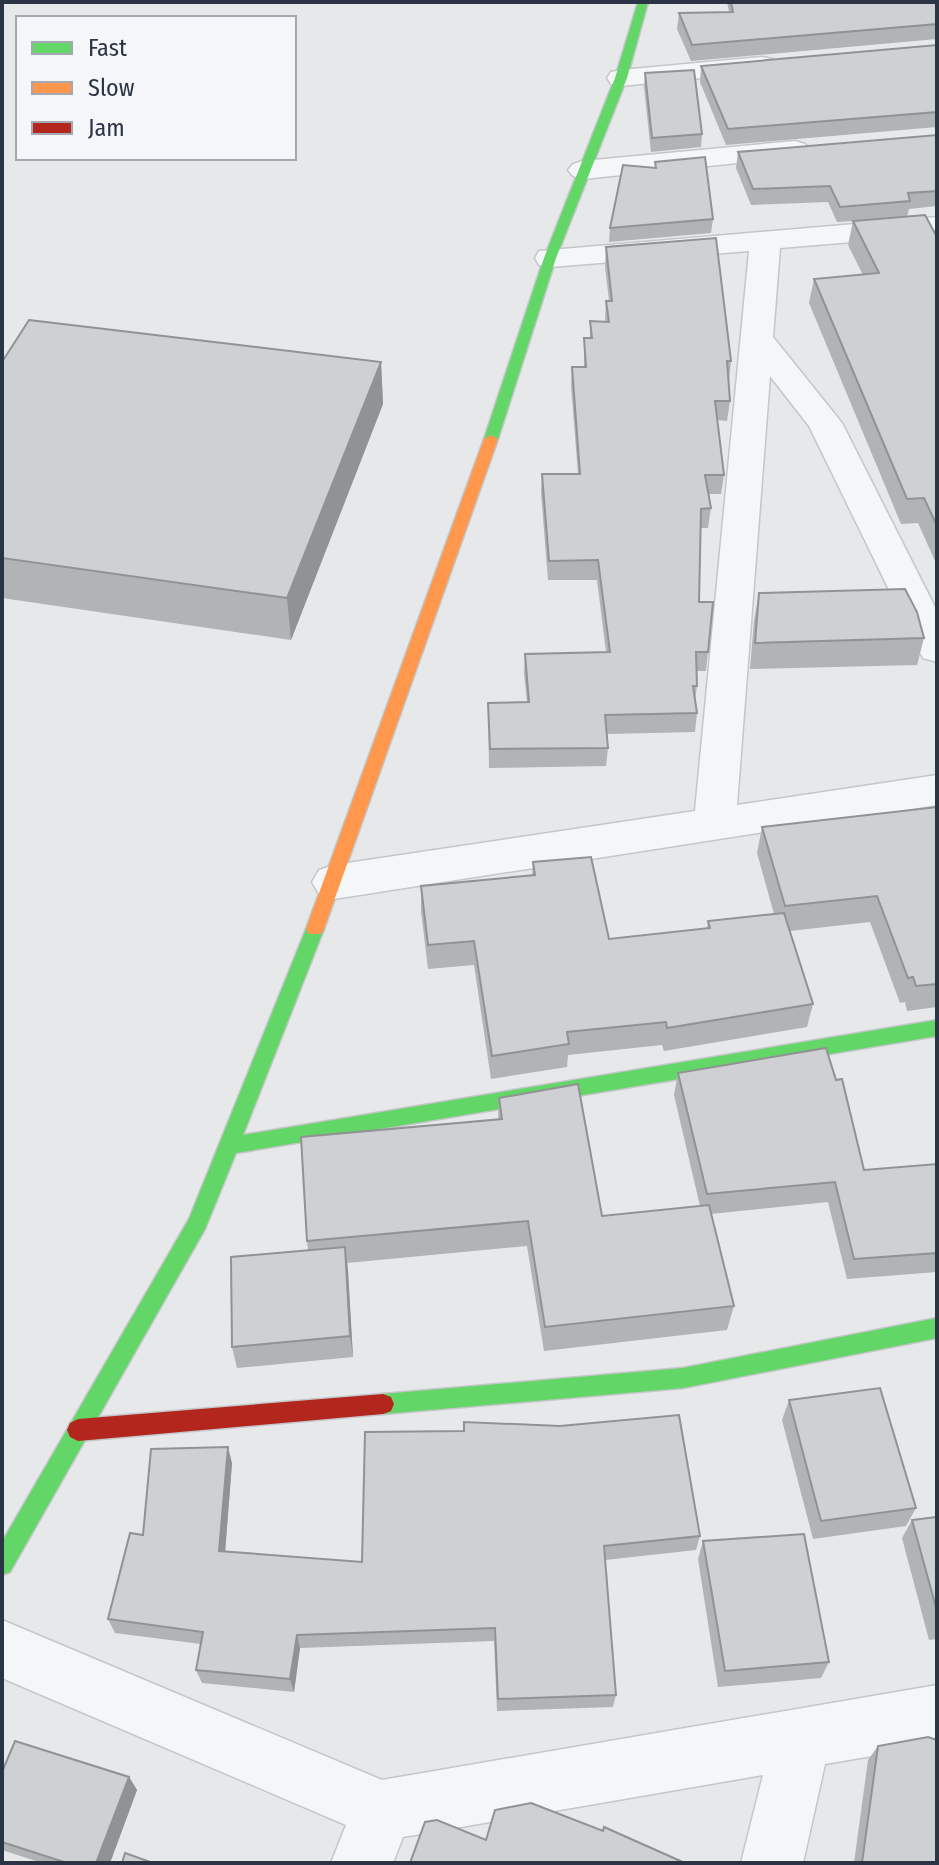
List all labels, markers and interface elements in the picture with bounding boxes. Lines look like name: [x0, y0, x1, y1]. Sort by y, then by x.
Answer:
legend: [16, 16, 296, 160]
text: Fast: [88, 34, 127, 62]
text: Slow: [88, 74, 135, 102]
text: Jam: [88, 114, 125, 142]

